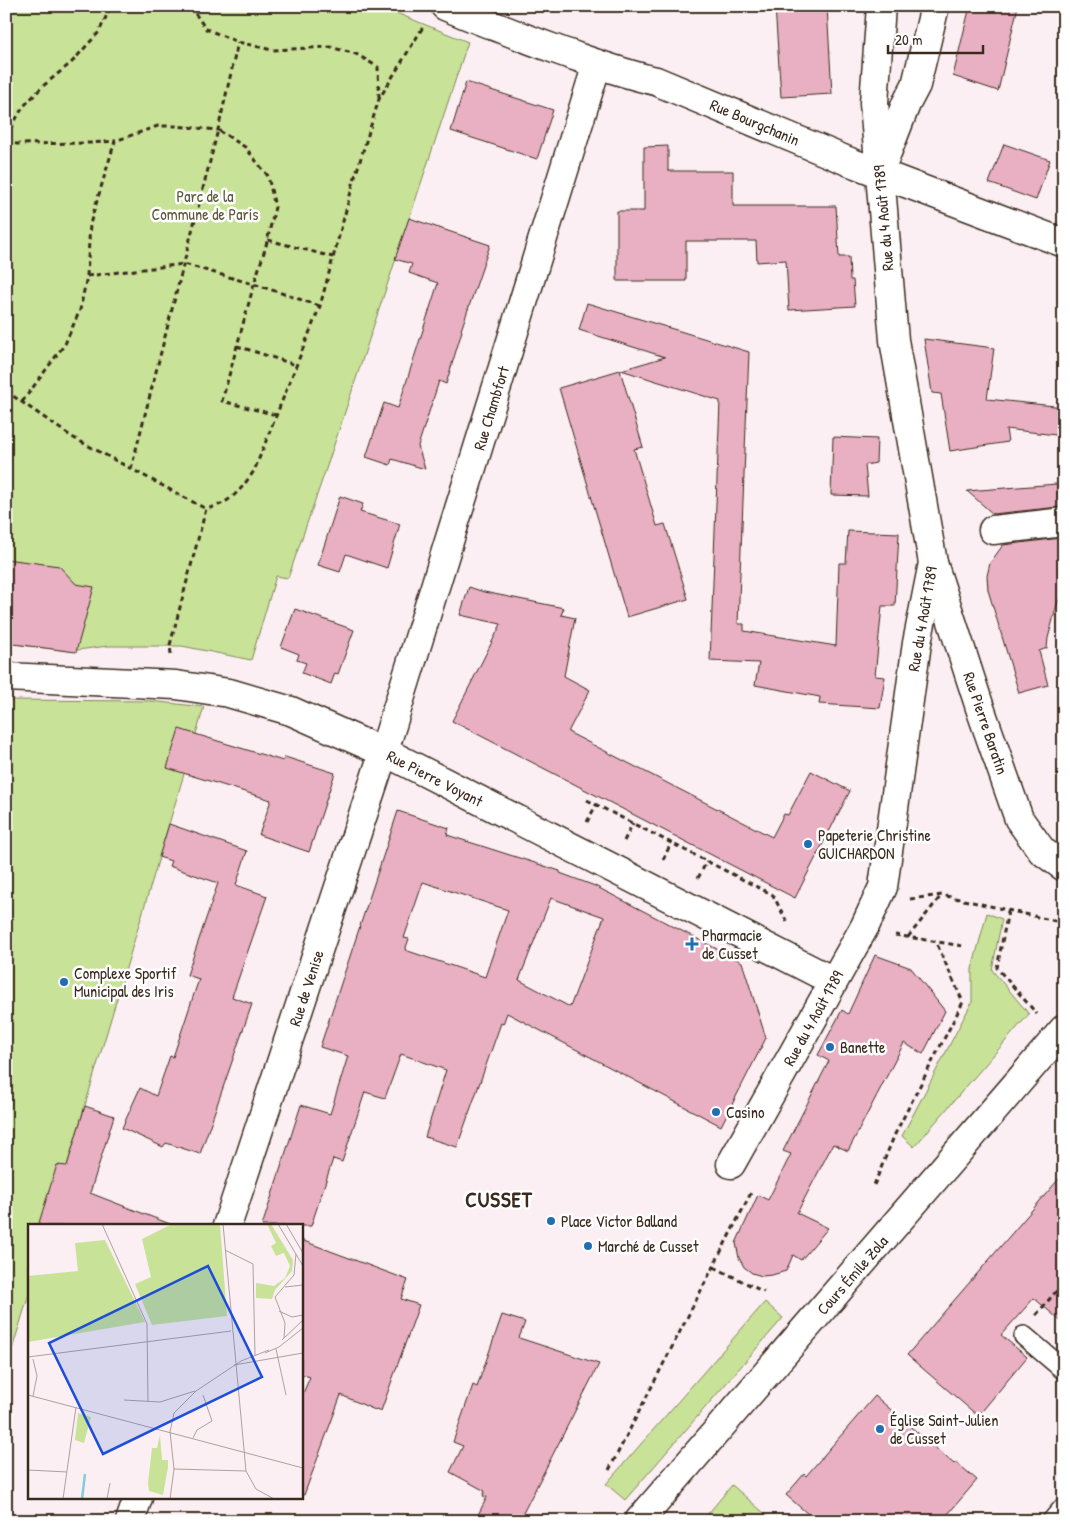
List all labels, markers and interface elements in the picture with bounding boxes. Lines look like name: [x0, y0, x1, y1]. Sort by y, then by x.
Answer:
scale bar: [888, 22, 982, 54]
text: 20 m: [895, 29, 922, 50]
street label: Rue Bourgchanin: [707, 93, 803, 151]
street label: Rue du 4 Août 1789: [867, 164, 899, 272]
park label: Parc de la Commune de Paris: [152, 185, 258, 225]
street label: Rue Chambfort: [468, 363, 514, 453]
street label: Rue du 4 Août 1789: [902, 565, 942, 673]
street label: Rue Pierre Baratin: [958, 669, 1014, 777]
street label: Rue Pierre Voyant: [383, 744, 487, 812]
place label: Papeterie Christine GUICHARDON: [818, 824, 932, 864]
marker: Papeterie Christine GUICHARDON: [802, 838, 814, 850]
place label: Pharmacie de Cusset: [702, 924, 763, 964]
marker: Pharmacie de Cusset: [686, 938, 698, 950]
street label: Rue de Venise: [283, 947, 329, 1029]
place label: Complexe Sportif Municipal des Iris: [74, 962, 177, 1002]
street label: Rue du 4 Août 1789: [778, 966, 848, 1070]
marker: Complexe Sportif Municipal des Iris: [58, 976, 70, 988]
place label: Banette: [840, 1036, 886, 1058]
marker: Banette: [824, 1041, 836, 1053]
place label: Casino: [726, 1101, 765, 1123]
marker: Casino: [710, 1106, 722, 1118]
district label: CUSSET: [465, 1185, 533, 1214]
place label: Place Victor Balland: [561, 1210, 677, 1232]
marker: Place Victor Balland: [545, 1215, 557, 1227]
inset map: [28, 1224, 302, 1500]
street label: Cours Émile Zola: [811, 1231, 893, 1319]
place label: Marché de Cusset: [598, 1235, 699, 1257]
marker: Marché de Cusset: [582, 1240, 594, 1252]
place label: Église Saint-Julien de Cusset: [890, 1409, 998, 1449]
marker: Église Saint-Julien de Cusset: [874, 1423, 886, 1435]

